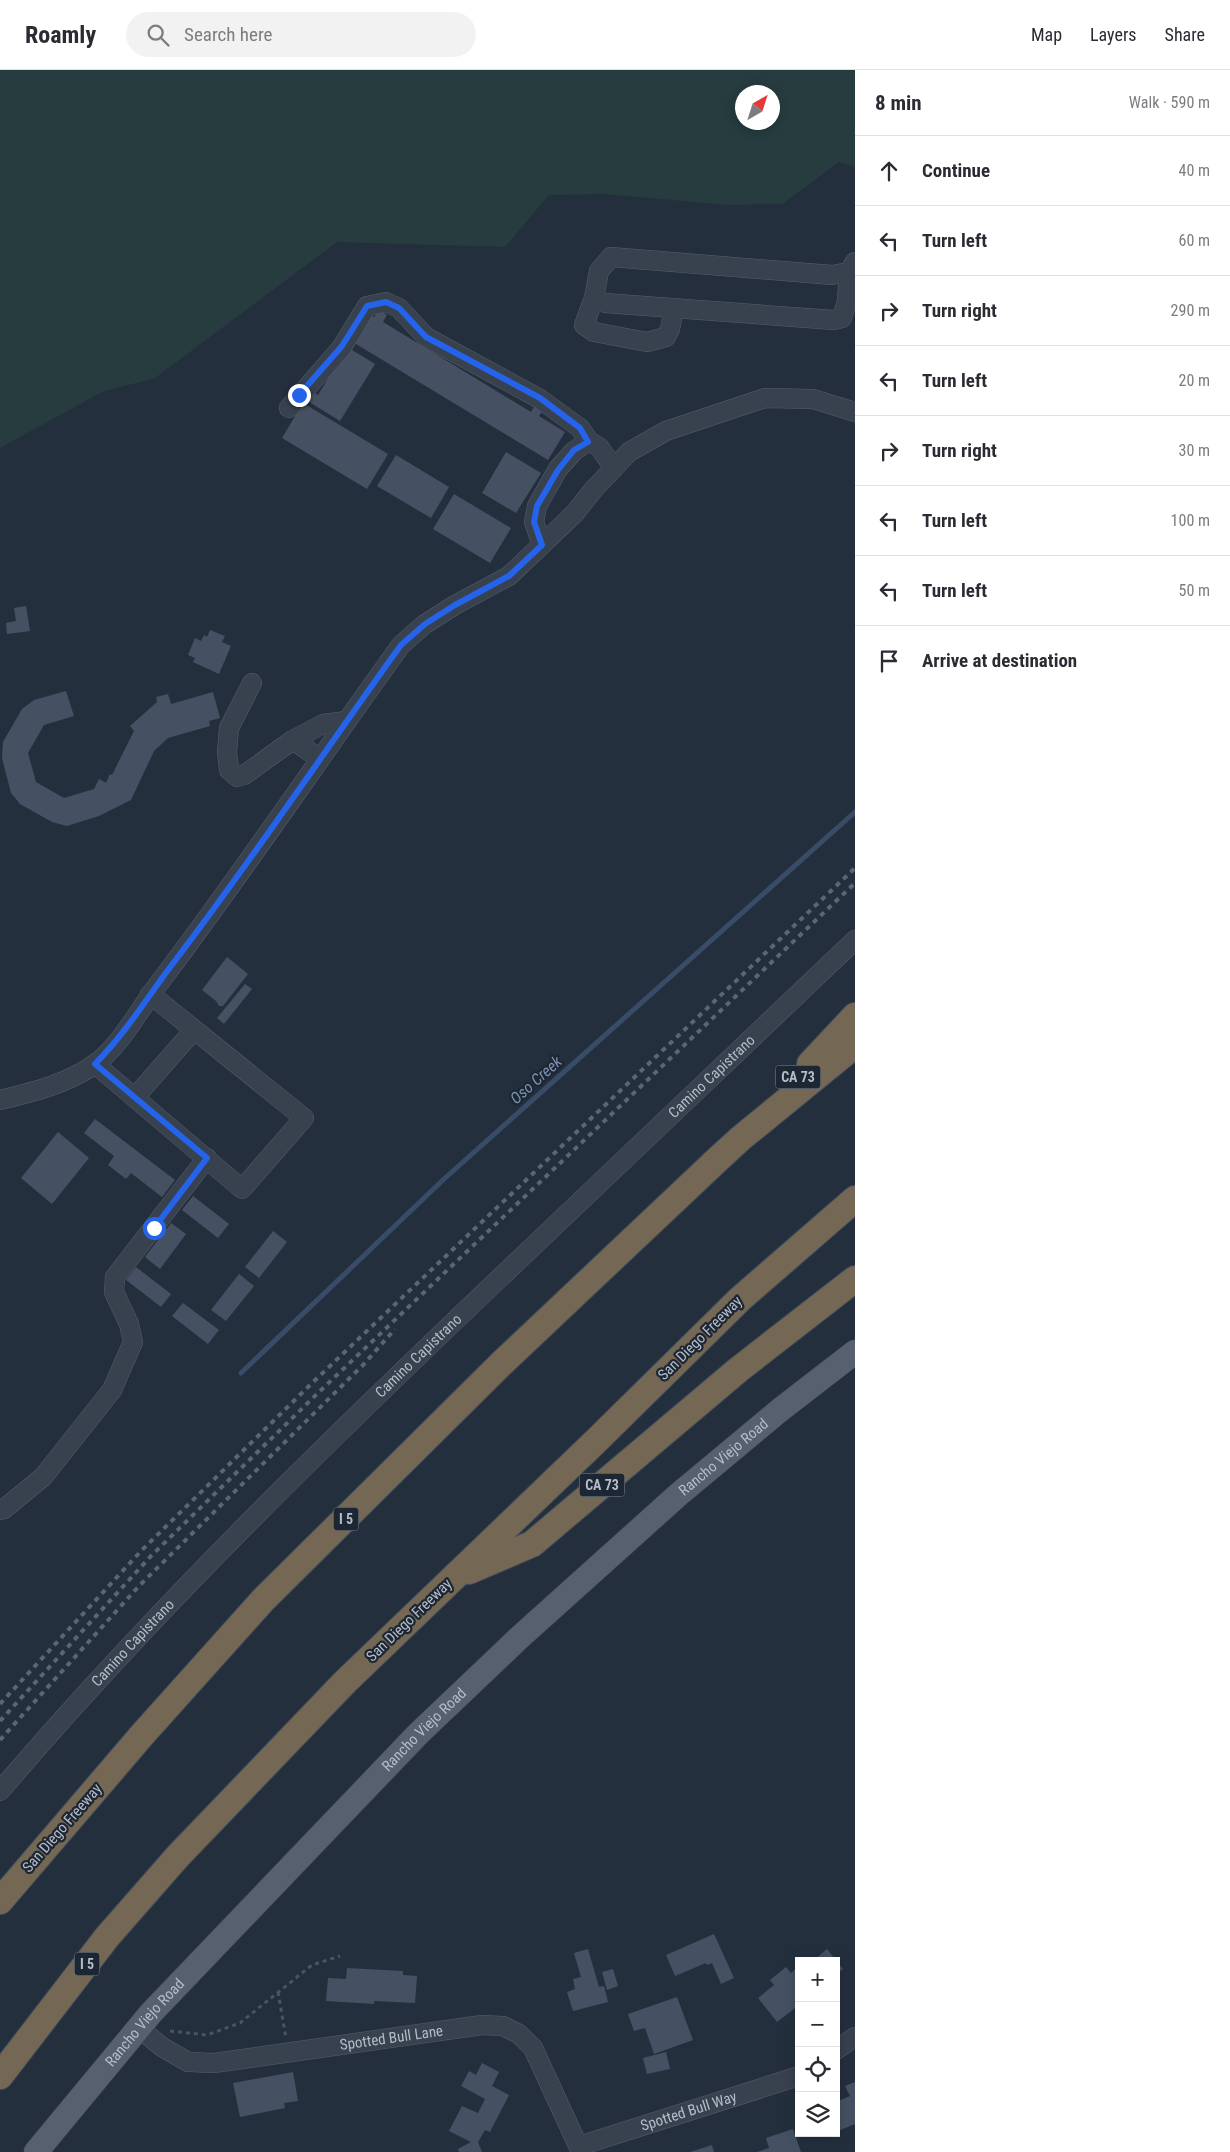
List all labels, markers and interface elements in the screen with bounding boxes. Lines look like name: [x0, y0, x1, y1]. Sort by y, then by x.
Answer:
search box: [126, 12, 476, 57]
text: Roamly: [25, 21, 96, 49]
icon: search: [144, 21, 172, 49]
text: Search here: [184, 23, 272, 46]
text: Map: [1031, 24, 1062, 45]
text: Layers: [1090, 24, 1137, 45]
text: Share: [1165, 24, 1205, 45]
north arrow: [735, 85, 780, 130]
text: 8 min: [875, 91, 922, 115]
text: Walk · 590 m: [1129, 93, 1210, 112]
icon: ahead: [875, 157, 903, 185]
text: Continue: [922, 159, 990, 182]
text: 40 m: [1178, 161, 1210, 180]
icon: left: [875, 227, 903, 255]
text: Turn left: [922, 229, 987, 252]
text: 60 m: [1178, 231, 1210, 250]
icon: right: [875, 297, 903, 325]
text: Turn right: [922, 299, 997, 322]
text: 290 m: [1171, 301, 1210, 320]
icon: left: [875, 367, 903, 395]
text: Turn left: [922, 369, 987, 392]
text: 20 m: [1178, 371, 1210, 390]
route end: [288, 384, 311, 407]
icon: right: [875, 437, 903, 465]
text: Turn right: [922, 439, 997, 462]
text: 30 m: [1178, 441, 1210, 460]
icon: left: [875, 507, 903, 535]
text: Turn left: [922, 509, 987, 532]
text: 100 m: [1171, 511, 1210, 530]
icon: left: [875, 577, 903, 605]
text: Turn left: [922, 579, 987, 602]
text: 50 m: [1178, 581, 1210, 600]
icon: arrive: [875, 647, 903, 675]
text: Arrive at destination: [922, 649, 1077, 672]
street label: Camino Capistrano: [665, 1031, 759, 1122]
water label: Oso Creek: [506, 1051, 566, 1108]
road number: CA 73: [776, 1066, 820, 1089]
route start: [143, 1217, 166, 1240]
street label: San Diego Freeway: [654, 1292, 746, 1384]
street label: Camino Capistrano: [372, 1310, 465, 1401]
street label: Rancho Viejo Road: [675, 1415, 772, 1500]
road number: CA 73: [580, 1474, 624, 1496]
road number: I 5: [334, 1508, 358, 1530]
street label: San Diego Freeway: [363, 1575, 455, 1665]
street label: Camino Capistrano: [88, 1596, 178, 1690]
street label: Rancho Viejo Road: [378, 1684, 470, 1775]
street label: San Diego Freeway: [19, 1780, 105, 1876]
road number: I 5: [74, 1952, 100, 1976]
map controls: [795, 1957, 840, 2137]
button: +: [795, 1957, 840, 2002]
street label: Rancho Viejo Road: [101, 1975, 188, 2070]
button: −: [795, 2002, 840, 2047]
street label: Spotted Bull Lane: [339, 2022, 444, 2054]
button: locate: [795, 2047, 840, 2092]
street label: Spotted Bull Way: [638, 2087, 739, 2135]
button: layers: [795, 2092, 840, 2137]

